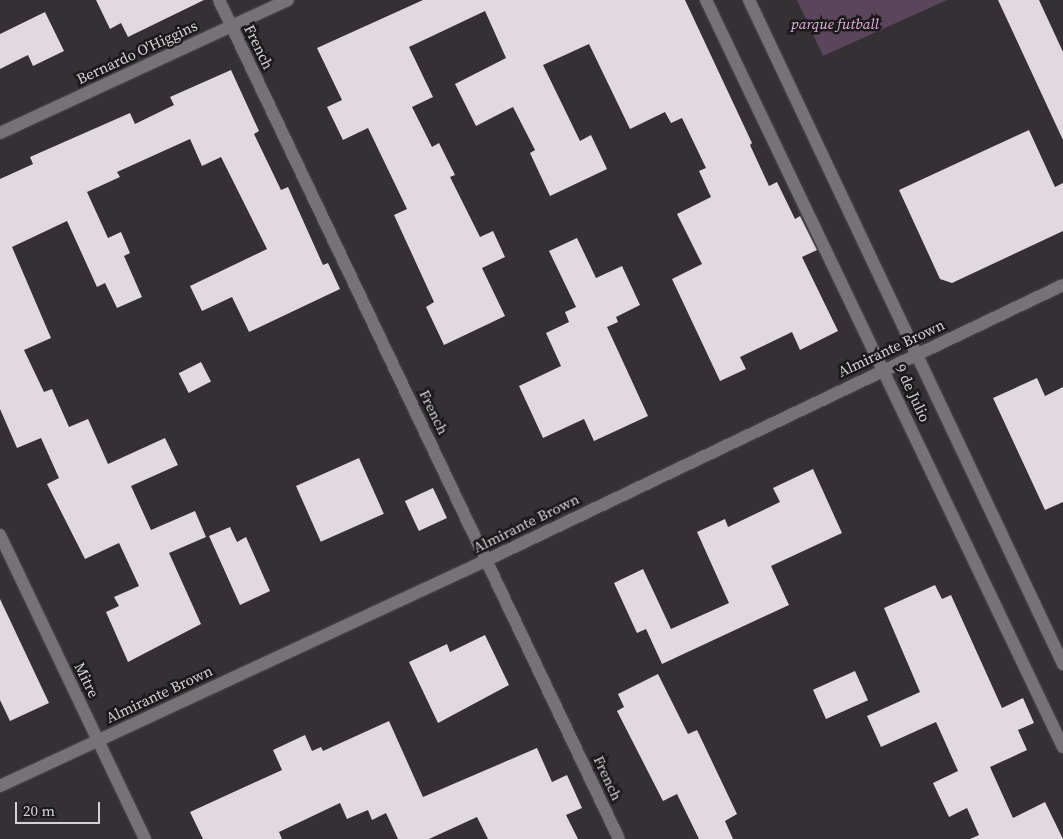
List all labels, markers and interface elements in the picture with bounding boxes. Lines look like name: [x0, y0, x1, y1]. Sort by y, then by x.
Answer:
park label: parque futball: [791, 15, 879, 33]
street label: Bernardo O'Higgins: [74, 16, 200, 88]
street label: French: [241, 22, 277, 72]
street label: Almirante Brown: [835, 315, 947, 381]
street label: 9 de Julio: [892, 361, 934, 425]
street label: French: [416, 387, 452, 437]
street label: Almirante Brown: [470, 490, 582, 556]
street label: Mitre: [71, 660, 103, 700]
street label: Almirante Brown: [103, 661, 215, 727]
street label: French: [590, 753, 626, 803]
scale bar: [18, 792, 102, 824]
text: 20 m: [23, 800, 55, 821]

